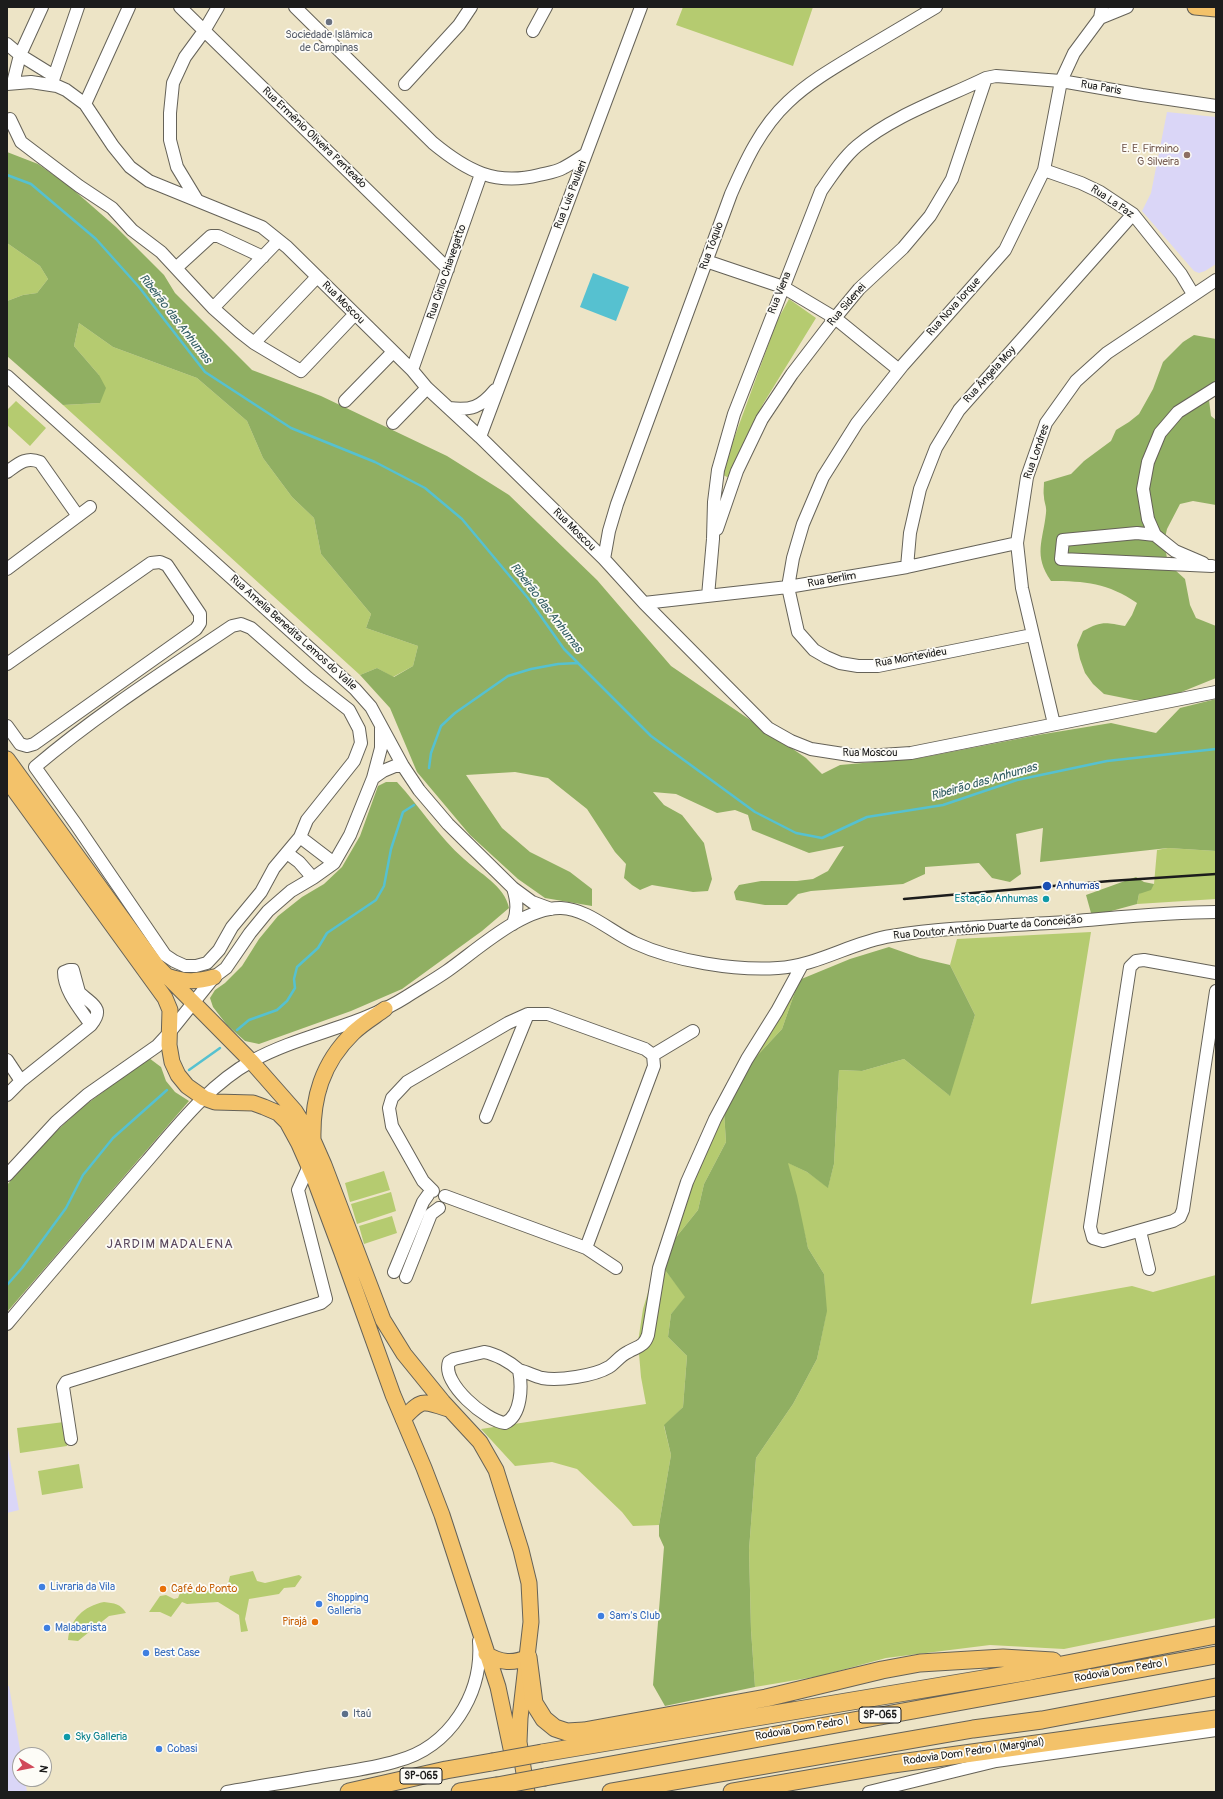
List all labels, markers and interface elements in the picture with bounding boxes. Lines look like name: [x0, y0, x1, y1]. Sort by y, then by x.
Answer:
marker: Sociedade Islâmica de Campinas: [324, 17, 334, 27]
place label: Sociedade Islâmica de Campinas: [285, 28, 373, 54]
street label: Rua Paris: [1080, 78, 1122, 98]
street label: Rua Ermênio Oliveira Penteado: [259, 85, 369, 191]
place label: E. E. Firmino G Silveira: [1121, 142, 1179, 168]
marker: E. E. Firmino G Silveira: [1182, 150, 1192, 160]
street label: Rua Luis Paulieri: [552, 159, 590, 231]
street label: Rua La Paz: [1088, 183, 1136, 221]
street label: Rua Tóquio: [697, 220, 727, 272]
street label: Rua Cirilo Chiavegatto: [425, 223, 469, 321]
street label: Rua Viena: [766, 270, 794, 316]
water label: Ribeirão das Anhumas: [136, 271, 214, 367]
street label: Rua Nova Iorque: [924, 275, 984, 339]
street label: Rua Moscou: [319, 279, 367, 327]
street label: Rua Sidenei: [825, 281, 869, 329]
street label: Rua Ângela Moy: [961, 344, 1019, 406]
street label: Rua Londres: [1021, 423, 1053, 481]
street label: Rua Moscou: [550, 506, 598, 554]
water label: Ribeirão das Anhumas: [507, 560, 585, 656]
street label: Rua Berlim: [807, 569, 857, 591]
street label: Rua Amelia Benedita Lemos do Valle: [227, 572, 359, 694]
street label: Rua Montevideu: [874, 645, 948, 671]
street label: Rua Moscou: [842, 746, 898, 760]
water label: Ribeirão das Anhumas: [929, 760, 1039, 804]
place label: Anhumas: [1056, 879, 1100, 893]
marker: Anhumas: [1041, 880, 1053, 892]
place label: Estação Anhumas: [955, 892, 1038, 906]
marker: Estação Anhumas: [1041, 894, 1051, 904]
street label: Rua Doutor Antônio Duarte da Conceição: [893, 913, 1083, 943]
district label: JARDIM MADALENA: [106, 1237, 234, 1253]
place label: Livraria da Vila: [50, 1580, 115, 1594]
marker: Livraria da Vila: [37, 1582, 47, 1592]
place label: Café do Ponto: [171, 1582, 237, 1596]
marker: Café do Ponto: [158, 1584, 168, 1594]
place label: Shopping Galleria: [327, 1591, 369, 1617]
marker: Shopping Galleria: [314, 1599, 324, 1609]
place label: Sam's Club: [609, 1609, 660, 1623]
marker: Sam's Club: [596, 1611, 606, 1621]
place label: Pirajá: [282, 1615, 307, 1629]
marker: Pirajá: [310, 1617, 320, 1627]
place label: Malabarista: [55, 1621, 107, 1635]
marker: Malabarista: [42, 1623, 52, 1633]
place label: Best Case: [154, 1646, 200, 1660]
marker: Best Case: [141, 1648, 151, 1658]
street label: Rodovia Dom Pedro I: [1073, 1656, 1169, 1686]
place label: Itaú: [353, 1707, 371, 1721]
road number: SP-065: [859, 1707, 901, 1723]
marker: Itaú: [340, 1709, 350, 1719]
street label: Rodovia Dom Pedro I: [754, 1714, 850, 1744]
place label: Sky Galleria: [75, 1730, 127, 1744]
marker: Sky Galleria: [62, 1732, 72, 1742]
street label: Rodovia Dom Pedro I (Marginal): [903, 1736, 1045, 1768]
place label: Cobasi: [167, 1742, 197, 1756]
marker: Cobasi: [154, 1744, 164, 1754]
north arrow: [12, 1747, 52, 1787]
text: N: [36, 1764, 50, 1774]
road number: SP-065: [400, 1768, 442, 1784]

